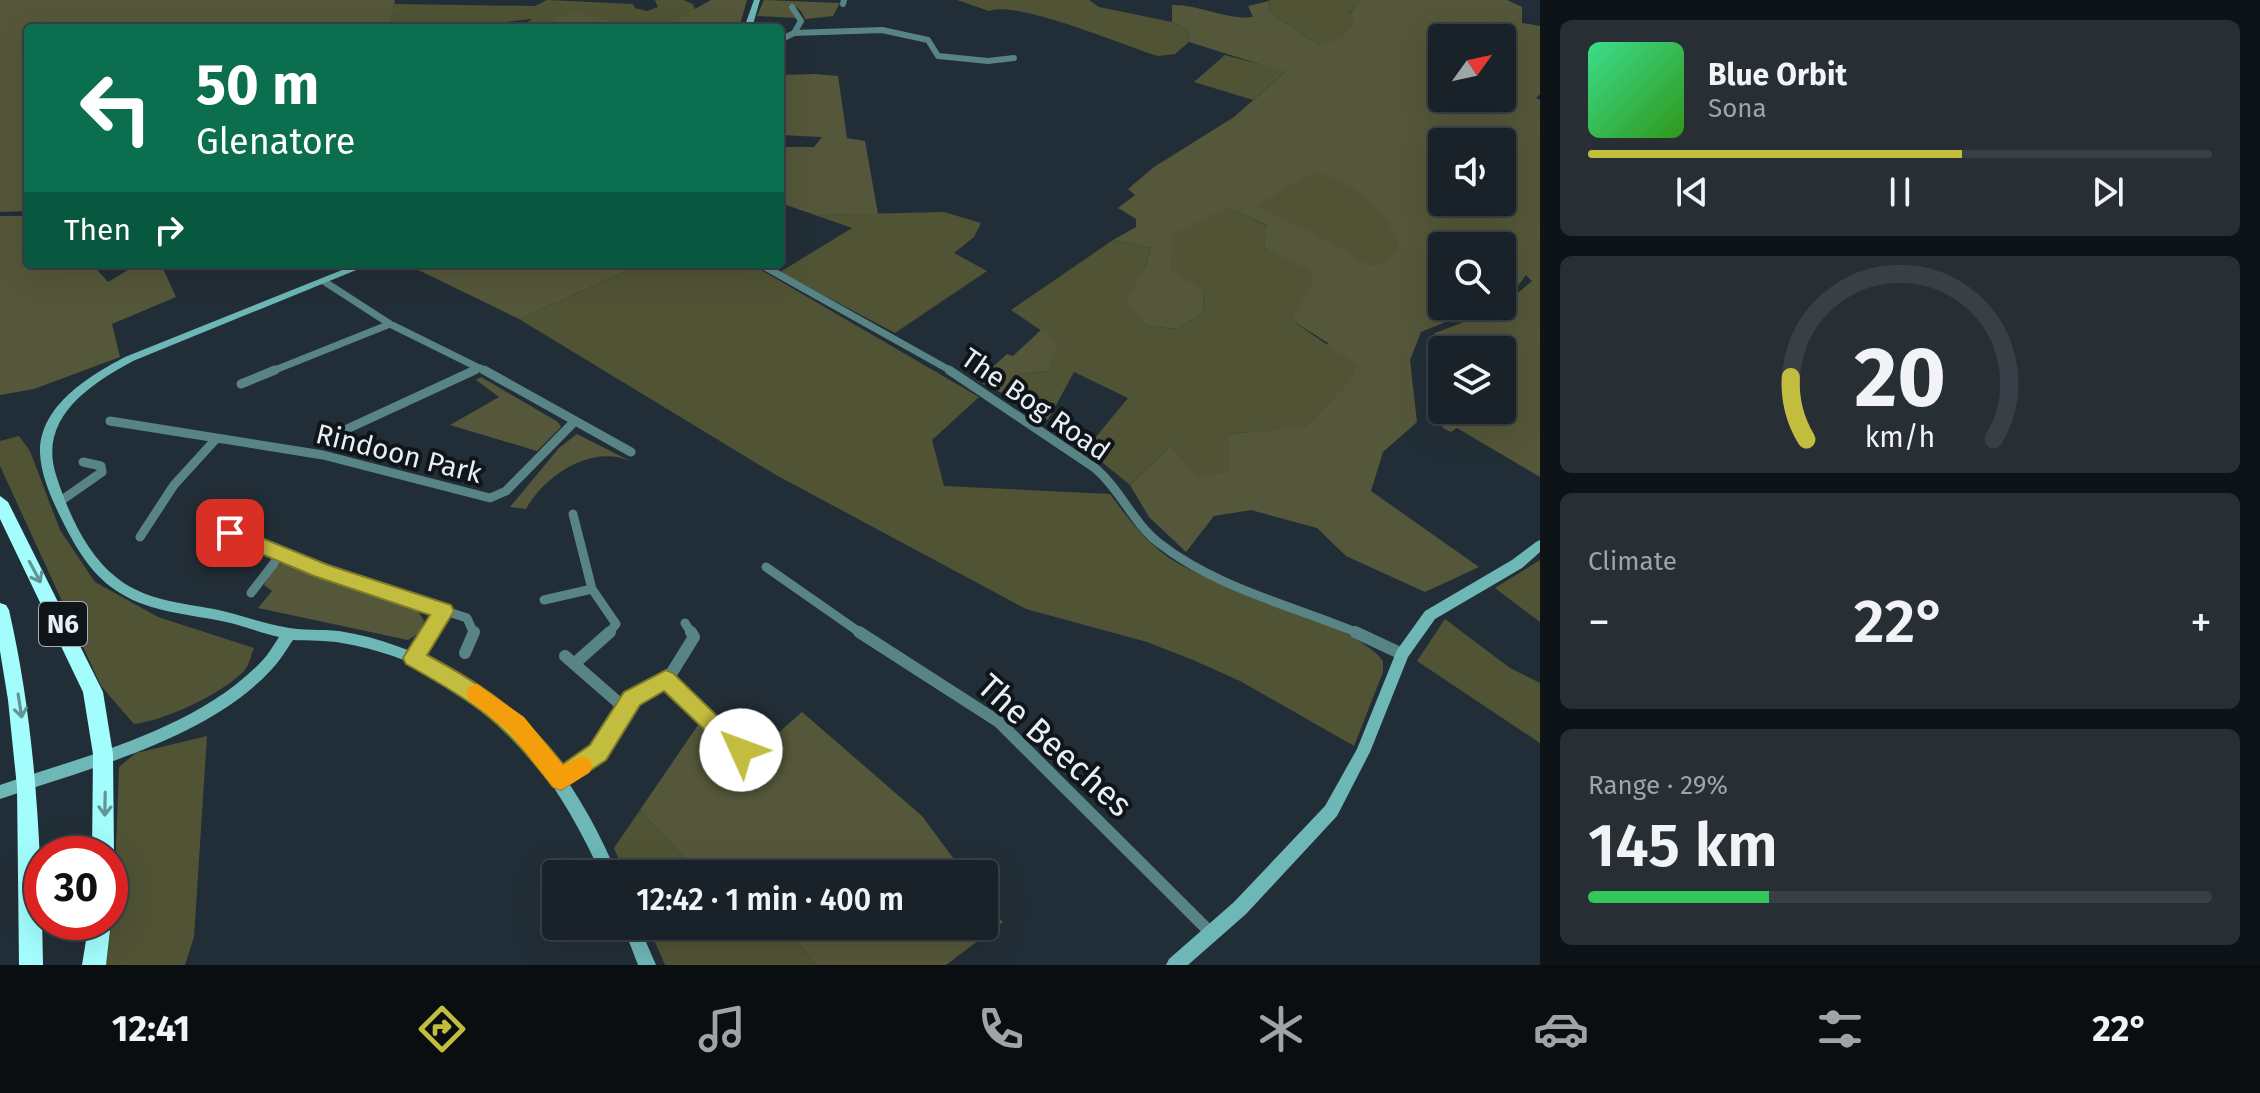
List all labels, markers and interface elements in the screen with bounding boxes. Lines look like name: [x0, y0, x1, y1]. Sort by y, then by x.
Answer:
north arrow: [1428, 24, 1516, 112]
map controls: [1428, 24, 1516, 424]
text: 50 m: [196, 52, 319, 119]
icon: left: [64, 56, 168, 160]
text: Blue Orbit: [1708, 57, 1847, 93]
text: Sona: [1708, 93, 1767, 124]
text: Glenatore: [196, 120, 355, 164]
button: sound: [1428, 128, 1516, 216]
icon: previous: [1670, 170, 1714, 214]
icon: pause: [1878, 170, 1922, 214]
icon: next: [2086, 170, 2130, 214]
icon: right: [147, 208, 191, 252]
text: Then: [64, 212, 131, 248]
button: search: [1428, 232, 1516, 320]
text: 20: [1854, 328, 1946, 428]
button: layers: [1428, 336, 1516, 424]
street label: The Bog Road: [955, 341, 1116, 468]
street label: Rindoon Park: [313, 417, 486, 490]
text: km/h: [1865, 421, 1935, 456]
pin: [196, 499, 264, 567]
icon: arrive: [208, 511, 252, 555]
text: Climate: [1588, 546, 1677, 577]
one-way arrow: [27, 560, 43, 583]
text: 22°: [1854, 586, 1946, 658]
text: −: [1588, 596, 1610, 649]
text: +: [2190, 596, 2212, 649]
road number: N6: [39, 602, 87, 646]
street label: The Beeches: [969, 665, 1140, 825]
one-way arrow: [13, 693, 28, 719]
position arrow: [699, 708, 783, 792]
text: Range · 29%: [1588, 770, 1728, 801]
one-way arrow: [97, 790, 112, 817]
text: 145 km: [1588, 810, 1778, 882]
speed limit sign: 30: [24, 836, 128, 940]
text: 12:42 · 1 min · 400 m: [636, 882, 904, 918]
icon: directions: [414, 1001, 470, 1057]
icon: music: [694, 1001, 750, 1057]
icon: phone: [973, 1001, 1029, 1057]
icon: climate: [1253, 1001, 1309, 1057]
icon: car: [1533, 1001, 1589, 1057]
icon: filters: [1812, 1001, 1868, 1057]
text: 12:41: [112, 1007, 190, 1051]
text: 22°: [2092, 1007, 2148, 1051]

